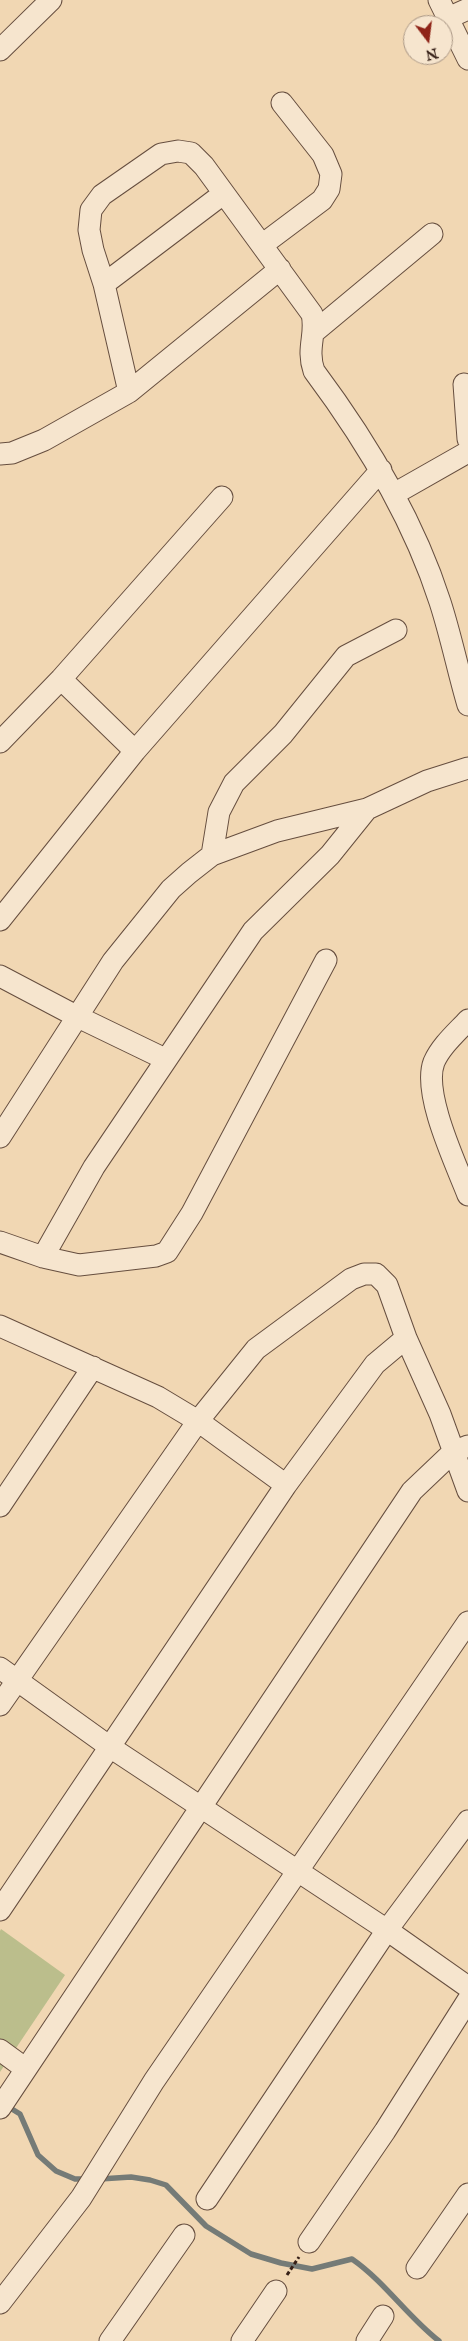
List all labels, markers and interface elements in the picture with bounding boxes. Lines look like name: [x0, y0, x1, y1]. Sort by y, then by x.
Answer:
north arrow: [403, 15, 453, 65]
text: N: [423, 43, 440, 64]

